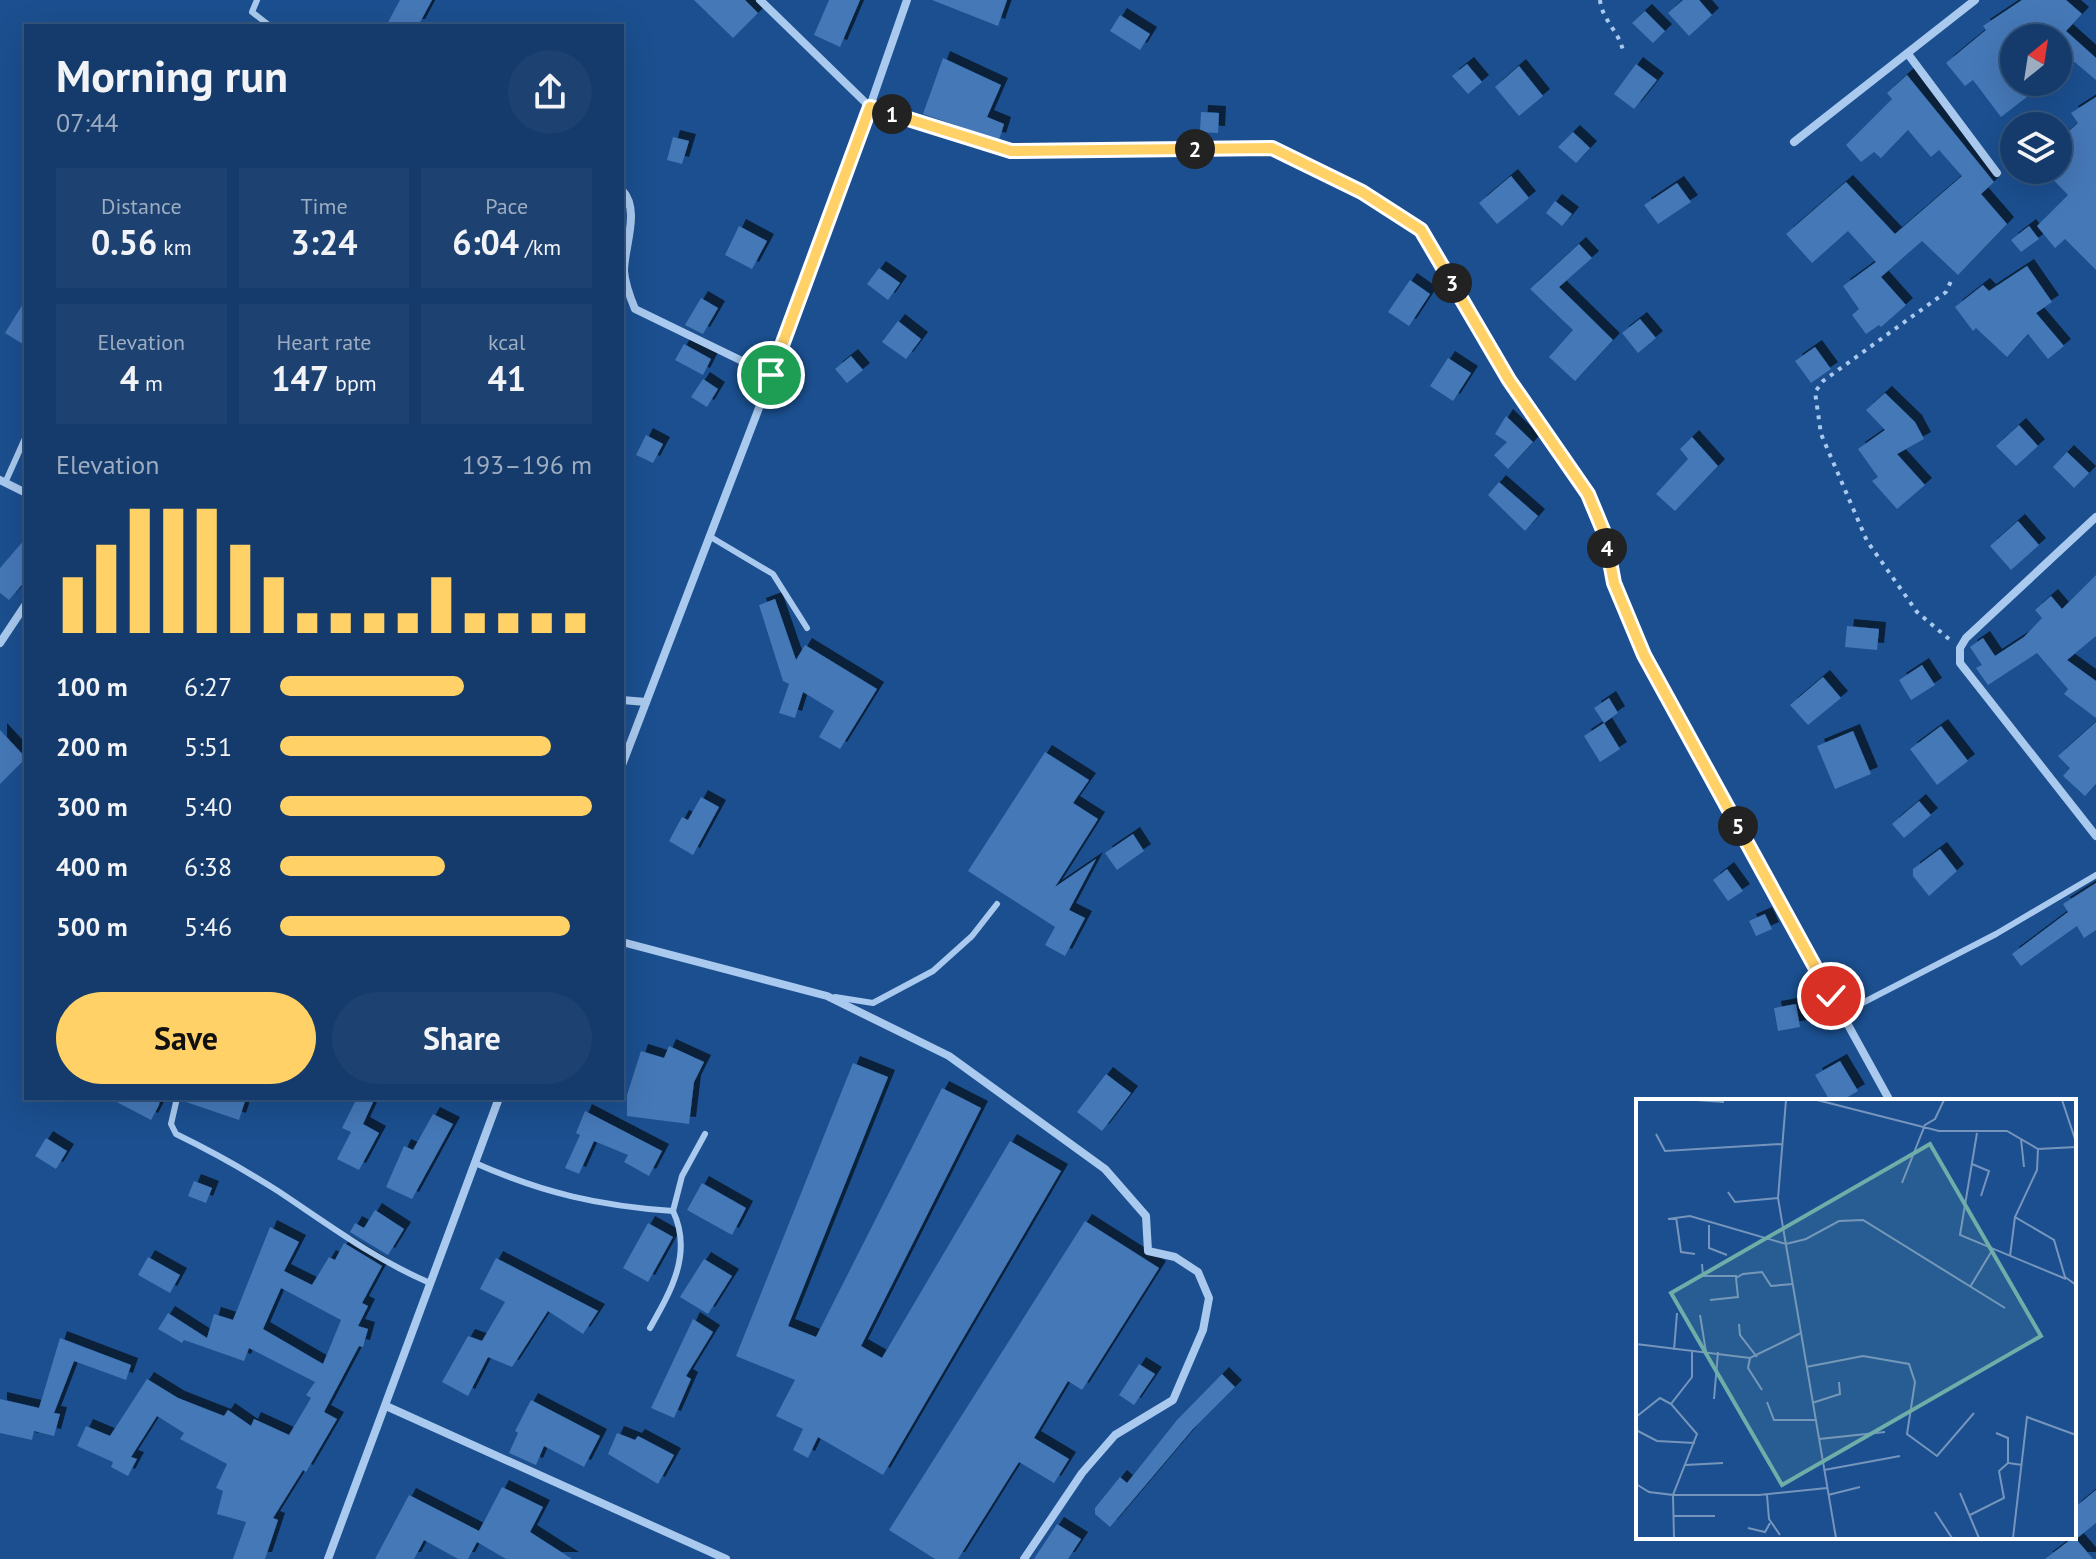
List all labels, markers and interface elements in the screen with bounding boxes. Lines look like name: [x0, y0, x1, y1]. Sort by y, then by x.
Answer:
north arrow: [2000, 24, 2072, 96]
map controls: [2000, 24, 2072, 184]
text: Morning run: [56, 47, 288, 104]
button: share: [508, 50, 592, 134]
pin: 1: [872, 94, 912, 134]
text: 1: [886, 100, 898, 128]
text: 07:44: [56, 106, 118, 139]
button: layers: [2000, 112, 2072, 184]
pin: 2: [1175, 129, 1215, 169]
text: 2: [1189, 135, 1201, 163]
text: Distance: [101, 192, 182, 220]
text: Time: [300, 192, 348, 220]
text: Pace: [485, 192, 528, 220]
text: 0.56: [91, 220, 157, 264]
text: 3:24: [291, 220, 357, 264]
text: 6:04: [452, 220, 519, 264]
text: km: [157, 233, 192, 261]
text: /km: [519, 233, 561, 261]
pin: 3: [1432, 263, 1472, 303]
text: 3: [1446, 269, 1458, 297]
text: Elevation: [98, 328, 185, 356]
text: Heart rate: [276, 328, 372, 356]
text: kcal: [488, 328, 525, 356]
pin: [737, 341, 805, 409]
icon: arrive: [749, 353, 793, 397]
text: 4: [120, 356, 139, 400]
text: 147: [271, 356, 329, 400]
text: 41: [487, 356, 526, 400]
text: m: [139, 369, 163, 397]
text: bpm: [329, 369, 377, 397]
text: Elevation: [56, 448, 160, 481]
text: 193–196 m: [462, 448, 592, 481]
pin: 4: [1587, 528, 1627, 568]
text: 4: [1601, 534, 1613, 562]
text: 100 m: [56, 670, 128, 703]
text: 6:27: [184, 670, 232, 703]
text: 200 m: [56, 730, 128, 763]
text: 5:51: [184, 730, 232, 763]
text: 300 m: [56, 790, 128, 823]
text: 5:40: [184, 790, 232, 823]
pin: 5: [1718, 806, 1758, 846]
text: 5: [1732, 812, 1744, 840]
text: 400 m: [56, 850, 128, 883]
text: 6:38: [184, 850, 232, 883]
text: 500 m: [56, 910, 128, 943]
text: 5:46: [184, 910, 232, 943]
pin: [1797, 962, 1865, 1030]
icon: check: [1809, 974, 1853, 1018]
button: Save: [56, 992, 316, 1084]
button: Share: [332, 992, 592, 1084]
inset map: [1636, 1099, 2076, 1539]

